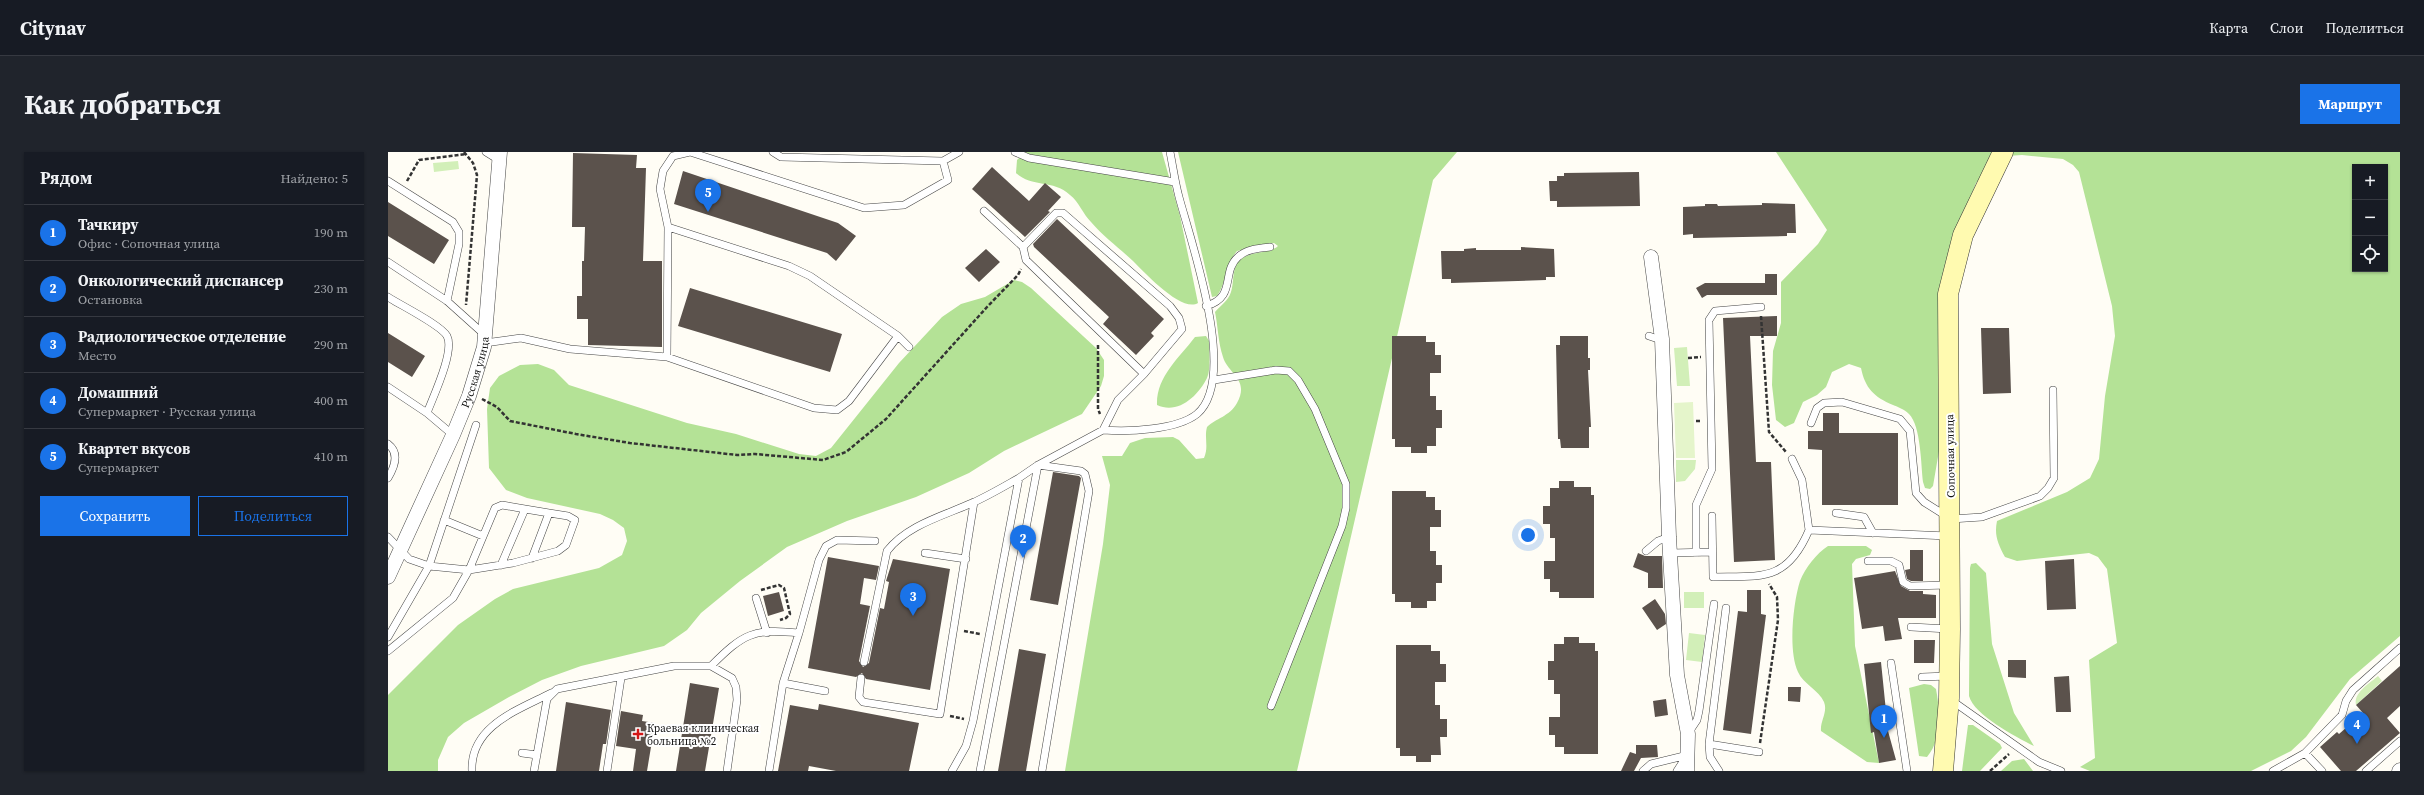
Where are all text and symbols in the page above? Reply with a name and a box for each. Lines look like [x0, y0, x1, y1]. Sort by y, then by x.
text: Citynav [20, 15, 86, 41]
text: Карта [2209, 18, 2248, 38]
text: Слои [2270, 18, 2304, 38]
text: Поделиться [2326, 18, 2404, 38]
button: Маршрут [2300, 84, 2400, 124]
text: Как добраться [24, 85, 221, 123]
map controls [2352, 164, 2388, 272]
button: + [2352, 164, 2388, 200]
text: Рядом [40, 166, 92, 190]
text: Найдено: 5 [281, 170, 348, 187]
pin: 5 [695, 179, 721, 212]
button: − [2352, 200, 2388, 236]
text: Тачкиру [78, 214, 138, 235]
text: 1 [49, 224, 57, 241]
text: 190 m [314, 224, 348, 241]
text: Офис · Сопочная улица [78, 235, 220, 252]
button: locate [2352, 236, 2388, 272]
text: Онкологический диспансер [78, 270, 283, 291]
text: 2 [49, 280, 57, 297]
text: 230 m [314, 280, 348, 297]
text: Остановка [78, 291, 143, 308]
text: Радиологическое отделение [78, 326, 286, 347]
text: 3 [49, 336, 57, 353]
text: 290 m [314, 336, 348, 353]
street label: Русская улица [458, 336, 493, 410]
text: Место [78, 347, 116, 364]
text: Домашний [78, 382, 158, 403]
text: 4 [49, 392, 57, 409]
text: 400 m [314, 392, 348, 409]
text: Супермаркет · Русская улица [78, 403, 256, 420]
street label: Сопочная улица [1942, 414, 1959, 498]
text: Квартет вкусов [78, 438, 190, 459]
text: 5 [49, 448, 57, 465]
text: 410 m [314, 448, 348, 465]
text: Супермаркет [78, 459, 159, 476]
button: Сохранить [40, 496, 190, 536]
button: Поделиться [198, 496, 348, 536]
pin: 2 [1010, 525, 1036, 558]
your location [1518, 525, 1538, 545]
pin: 3 [900, 583, 926, 616]
pin: 1 [1871, 705, 1897, 738]
pin: 4 [2344, 711, 2370, 744]
place label: Краевая клиническая больница №2 [647, 721, 759, 749]
marker: Краевая клиническая больница №2 [632, 728, 644, 740]

